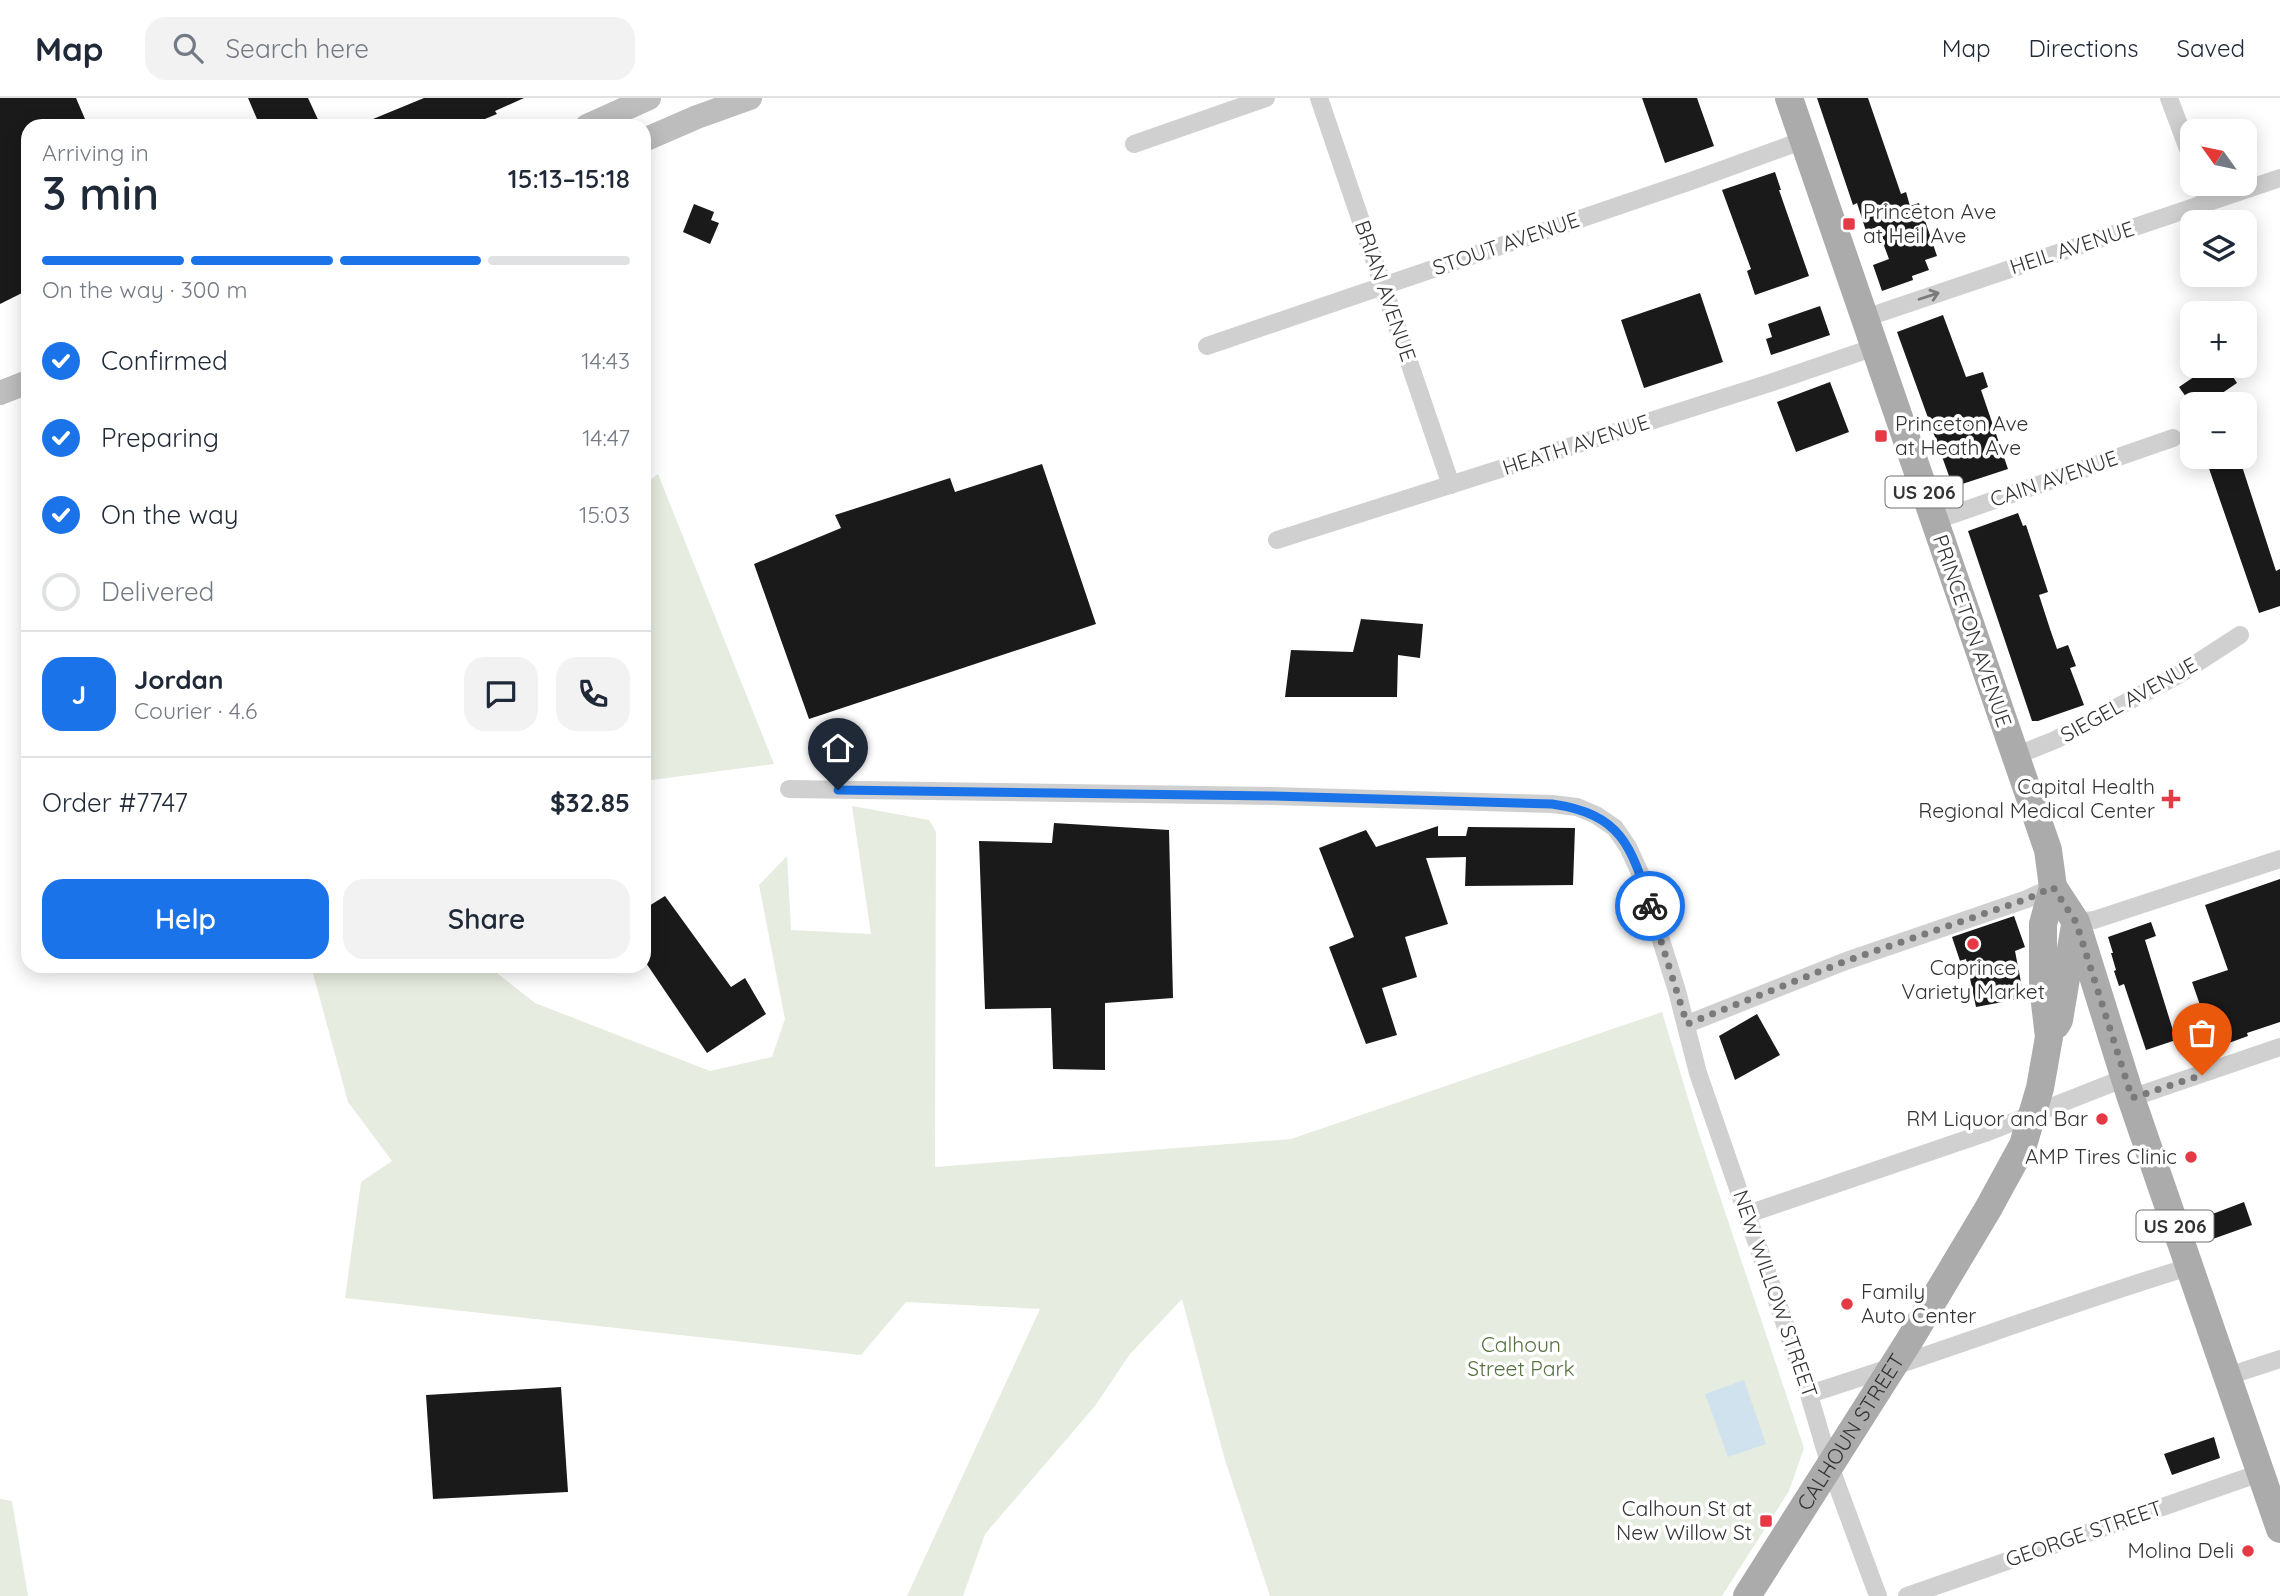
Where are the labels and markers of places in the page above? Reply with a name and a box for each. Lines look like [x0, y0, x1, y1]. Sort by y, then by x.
place label: Princeton Ave at Heil Ave [1863, 198, 1996, 248]
marker: Princeton Ave at Heil Ave [1841, 216, 1857, 232]
place label: Princeton Ave at Heath Ave [1895, 410, 2028, 460]
marker: Princeton Ave at Heath Ave [1873, 428, 1889, 444]
pin [808, 718, 868, 790]
place label: Capital Health Regional Medical Center [1918, 773, 2155, 823]
marker: Capital Health Regional Medical Center [2161, 789, 2181, 809]
marker: Caprince Variety Market [1965, 936, 1981, 952]
place label: Caprince Variety Market [1901, 954, 2045, 1004]
pin [2172, 1003, 2232, 1075]
place label: RM Liquor and Bar [1906, 1105, 2088, 1131]
marker: RM Liquor and Bar [2094, 1111, 2110, 1127]
place label: AMP Tires Clinic [2025, 1143, 2177, 1169]
marker: AMP Tires Clinic [2183, 1149, 2199, 1165]
place label: Family Auto Center [1861, 1278, 1976, 1328]
marker: Family Auto Center [1839, 1296, 1855, 1312]
place label: Calhoun St at New Willow St [1616, 1495, 1752, 1545]
marker: Calhoun St at New Willow St [1758, 1513, 1774, 1529]
place label: Molina Deli [2128, 1537, 2234, 1563]
marker: Molina Deli [2240, 1543, 2256, 1559]

